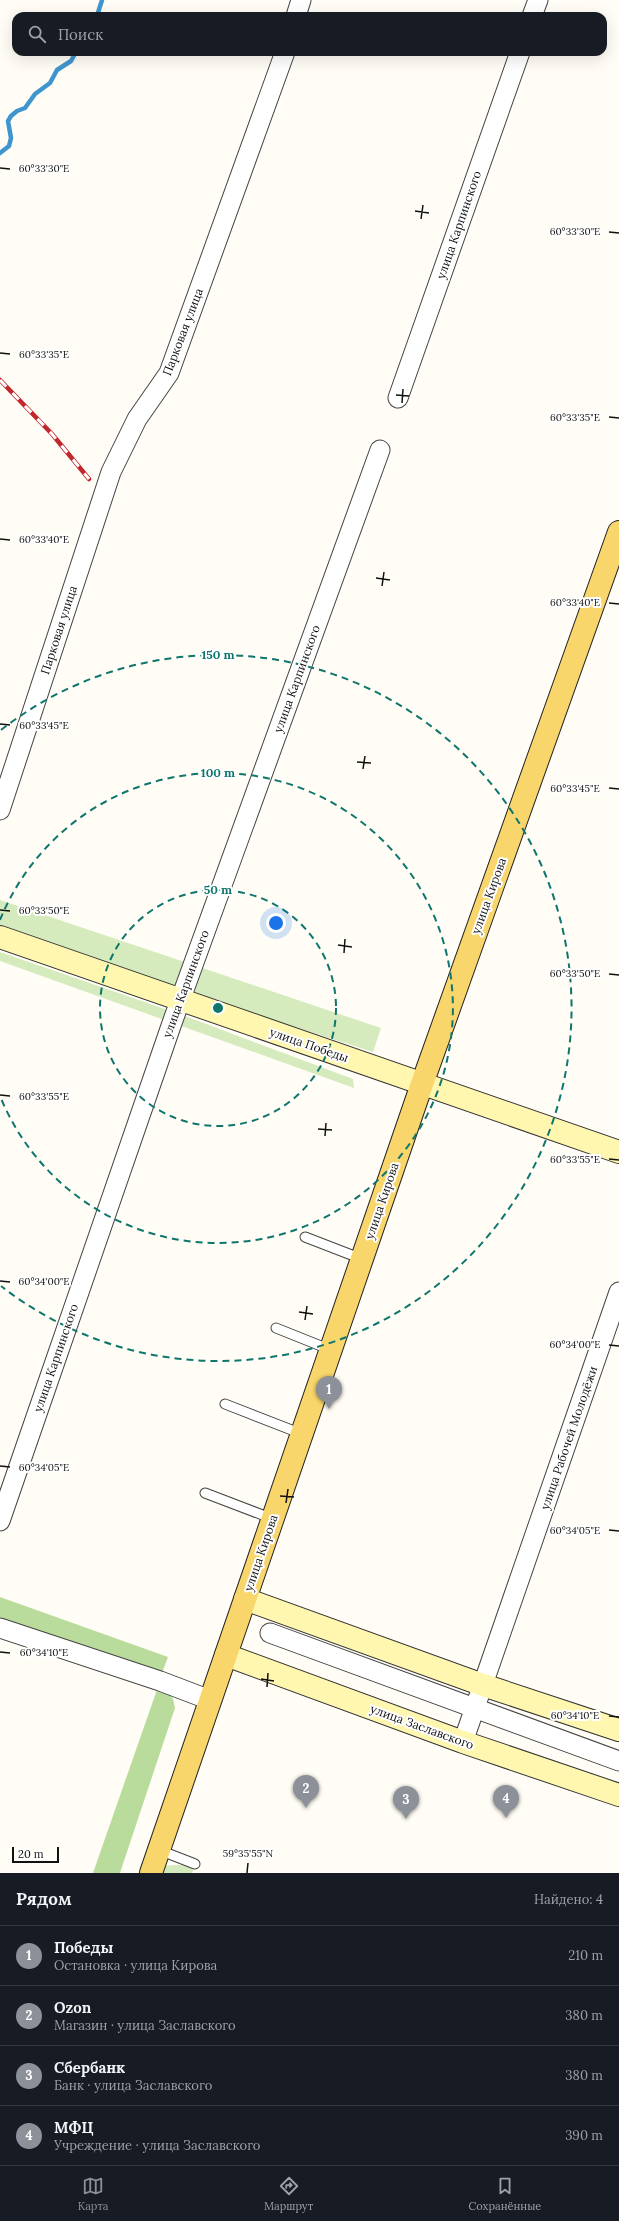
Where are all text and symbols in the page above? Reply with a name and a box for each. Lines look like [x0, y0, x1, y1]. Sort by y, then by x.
search box [12, 12, 607, 56]
icon: search [26, 23, 48, 45]
text: Поиск [58, 25, 103, 44]
text: 60°33'30"E [19, 162, 69, 175]
street label: улица Карпинского [433, 169, 484, 281]
text: 60°33'30"E [550, 225, 600, 238]
street label: Парковая улица [159, 286, 206, 378]
text: 60°33'35"E [19, 348, 69, 361]
text: 60°33'35"E [550, 411, 600, 424]
text: 60°33'40"E [19, 533, 69, 546]
street label: Парковая улица [37, 584, 80, 676]
text: 60°33'40"E [550, 596, 600, 609]
street label: улица Карпинского [270, 623, 323, 735]
text: 150 m [201, 647, 235, 662]
text: 60°33'45"E [19, 719, 69, 732]
text: 100 m [201, 765, 235, 780]
text: 60°33'45"E [550, 782, 600, 795]
street label: улица Кирова [468, 856, 509, 936]
text: 50 m [204, 882, 232, 897]
text: 60°33'50"E [19, 904, 69, 917]
your location [266, 913, 286, 933]
street label: улица Карпинского [159, 928, 212, 1040]
text: 60°33'50"E [550, 967, 600, 980]
centre of rings [211, 1001, 225, 1015]
street label: улица Победы [268, 1024, 351, 1065]
text: 60°33'55"E [19, 1090, 69, 1103]
text: 60°33'55"E [550, 1153, 600, 1166]
street label: улица Кирова [361, 1161, 402, 1241]
text: 60°34'00"E [18, 1275, 70, 1288]
street label: улица Карпинского [30, 1302, 81, 1414]
text: 60°34'00"E [549, 1338, 601, 1351]
street label: улица Рабочей Молодёжи [537, 1364, 600, 1512]
pin: 1 [316, 1376, 342, 1409]
text: 60°34'05"E [19, 1461, 69, 1474]
street label: улица Кирова [240, 1513, 281, 1593]
text: 60°34'05"E [550, 1524, 600, 1537]
text: 60°34'10"E [20, 1646, 68, 1659]
street label: улица Заславского [368, 1701, 476, 1752]
text: 60°34'10"E [551, 1709, 599, 1722]
pin: 2 [293, 1775, 319, 1808]
pin: 4 [493, 1785, 519, 1818]
pin: 3 [393, 1786, 419, 1819]
scale bar [12, 1845, 59, 1864]
text: 20 m [18, 1847, 43, 1861]
text: 59°35'55"N [223, 1847, 274, 1860]
text: Рядом [16, 1888, 72, 1910]
text: Найдено: 4 [534, 1891, 603, 1908]
text: Победы [54, 1938, 113, 1957]
text: 1 [26, 1947, 32, 1964]
text: 210 m [568, 1947, 603, 1964]
text: Остановка · улица Кирова [54, 1957, 217, 1974]
text: Ozon [54, 1998, 91, 2017]
text: 2 [26, 2007, 32, 2024]
text: 380 m [565, 2007, 603, 2024]
text: Магазин · улица Заславского [54, 2017, 236, 2034]
text: Сбербанк [54, 2058, 125, 2077]
text: 3 [25, 2067, 33, 2084]
text: 380 m [565, 2067, 603, 2084]
text: Банк · улица Заславского [54, 2077, 212, 2094]
text: МФЦ [54, 2118, 93, 2137]
text: 4 [25, 2127, 33, 2144]
text: 390 m [565, 2127, 603, 2144]
text: Учреждение · улица Заславского [54, 2137, 260, 2154]
tab: Карта [78, 2175, 109, 2213]
tab: Маршрут [264, 2175, 313, 2213]
tab: Сохранённые [468, 2175, 541, 2213]

